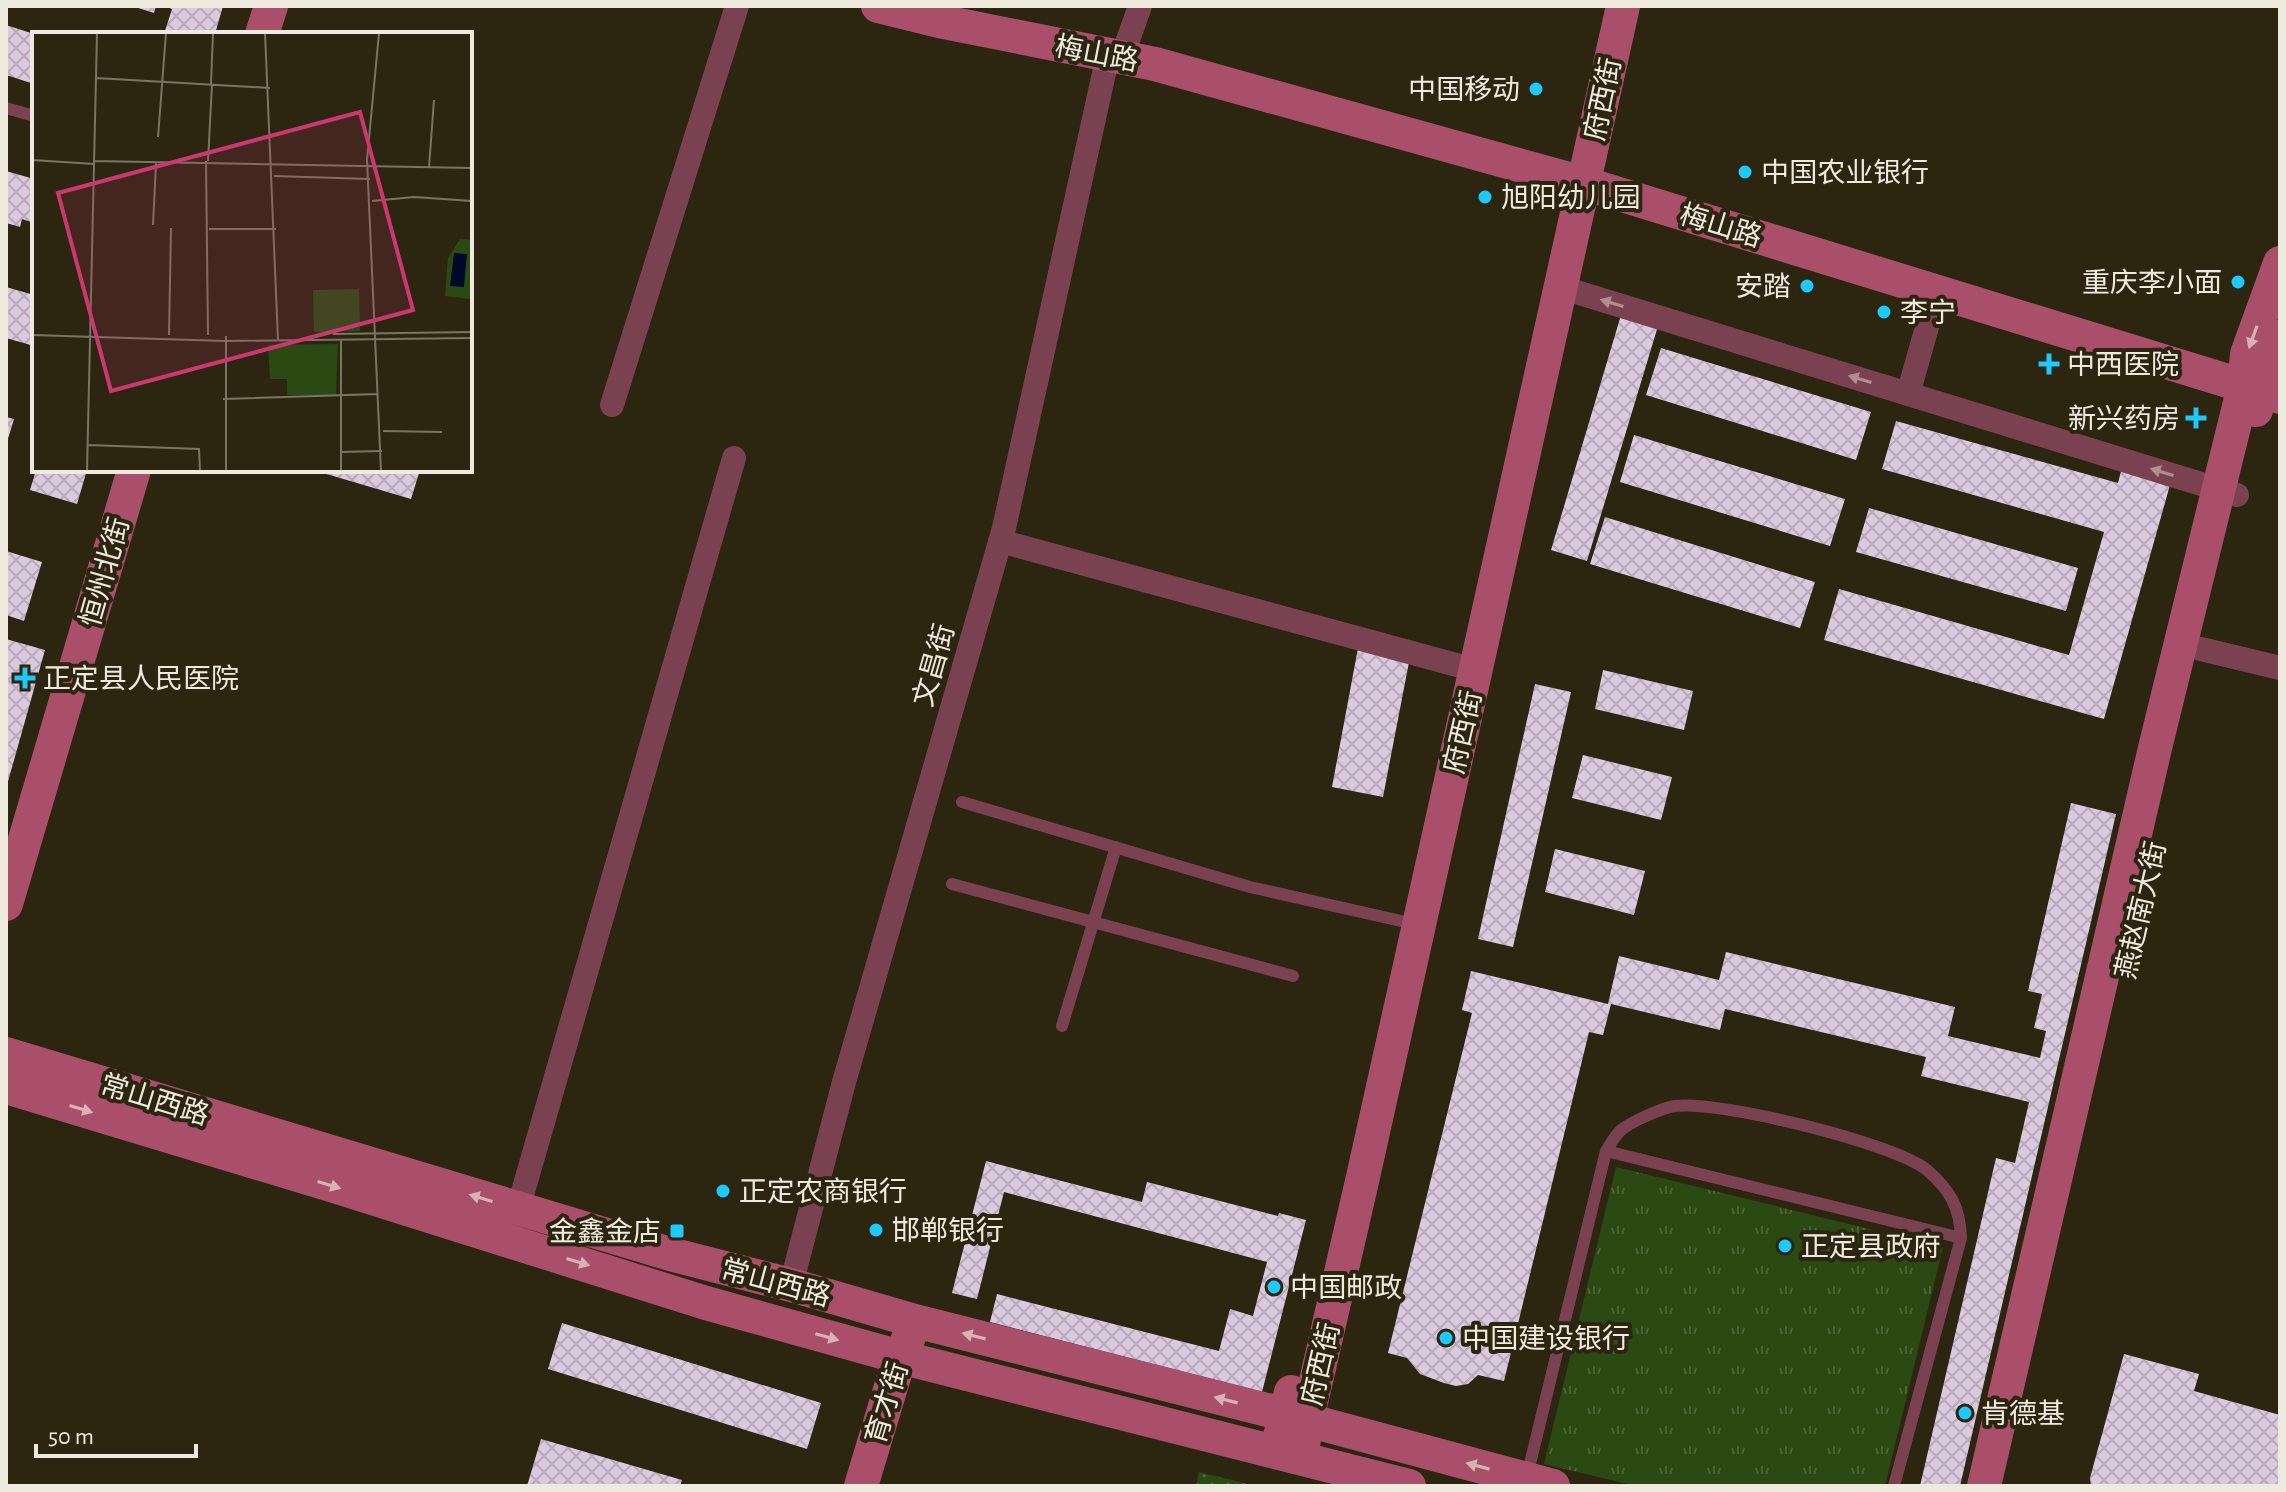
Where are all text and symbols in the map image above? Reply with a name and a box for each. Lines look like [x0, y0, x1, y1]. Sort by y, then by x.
street label: 梅山路 [1053, 31, 1141, 77]
inset map [32, 32, 472, 472]
street label: 府西街 [1580, 55, 1626, 143]
place label: 中国移动 [1408, 75, 1520, 105]
marker: 中国移动 [1527, 80, 1545, 98]
place label: 中国农业银行 [1761, 158, 1929, 188]
marker: 中国农业银行 [1736, 163, 1754, 181]
place label: 旭阳幼儿园 [1501, 183, 1641, 213]
marker: 旭阳幼儿园 [1476, 188, 1494, 206]
street label: 梅山路 [1676, 199, 1765, 253]
place label: 重庆李小面 [2082, 268, 2222, 298]
place label: 安踏 [1735, 272, 1791, 302]
marker: 重庆李小面 [2229, 273, 2247, 291]
marker: 安踏 [1798, 277, 1816, 295]
one-way arrow [1599, 296, 1623, 308]
place label: 李宁 [1900, 298, 1956, 328]
marker: 李宁 [1875, 303, 1893, 321]
one-way arrow [2246, 325, 2259, 349]
place label: 中西医院 [2067, 350, 2179, 380]
marker: 中西医院 [2038, 353, 2060, 375]
one-way arrow [1848, 372, 1872, 385]
place label: 新兴药房 [2068, 404, 2180, 434]
marker: 新兴药房 [2187, 409, 2205, 427]
one-way arrow [2150, 465, 2174, 478]
street label: 恒州北街 [75, 514, 135, 630]
street label: 文昌街 [908, 621, 960, 710]
place label: 正定县人民医院 [43, 664, 239, 694]
marker: 正定县人民医院 [14, 667, 36, 689]
street label: 府西街 [1439, 688, 1487, 777]
street label: 燕赵南大街 [2111, 839, 2171, 982]
street label: 常山西路 [97, 1069, 213, 1131]
one-way arrow [69, 1103, 93, 1116]
place label: 正定农商银行 [739, 1177, 907, 1207]
one-way arrow [318, 1179, 342, 1192]
marker: 正定农商银行 [714, 1182, 732, 1200]
one-way arrow [469, 1191, 493, 1204]
place label: 邯郸银行 [892, 1216, 1004, 1246]
place label: 金鑫金店 [549, 1217, 661, 1247]
marker: 邯郸银行 [867, 1221, 885, 1239]
marker: 金鑫金店 [668, 1222, 686, 1240]
place label: 正定县政府 [1801, 1232, 1941, 1262]
marker: 正定县政府 [1776, 1237, 1794, 1255]
street label: 常山西路 [718, 1254, 834, 1312]
one-way arrow [566, 1257, 590, 1269]
place label: 中国邮政 [1290, 1273, 1402, 1303]
marker: 中国邮政 [1265, 1278, 1283, 1296]
street label: 府西街 [1297, 1320, 1345, 1409]
place label: 中国建设银行 [1462, 1324, 1630, 1354]
marker: 中国建设银行 [1437, 1329, 1455, 1347]
one-way arrow [962, 1330, 987, 1342]
one-way arrow [814, 1331, 839, 1343]
street label: 育才街 [860, 1359, 914, 1448]
one-way arrow [1214, 1393, 1239, 1405]
place label: 肯德基 [1981, 1399, 2065, 1429]
marker: 肯德基 [1956, 1404, 1974, 1422]
scale bar [36, 1408, 196, 1458]
text: 50 m [48, 1425, 94, 1449]
one-way arrow [1465, 1460, 1490, 1472]

